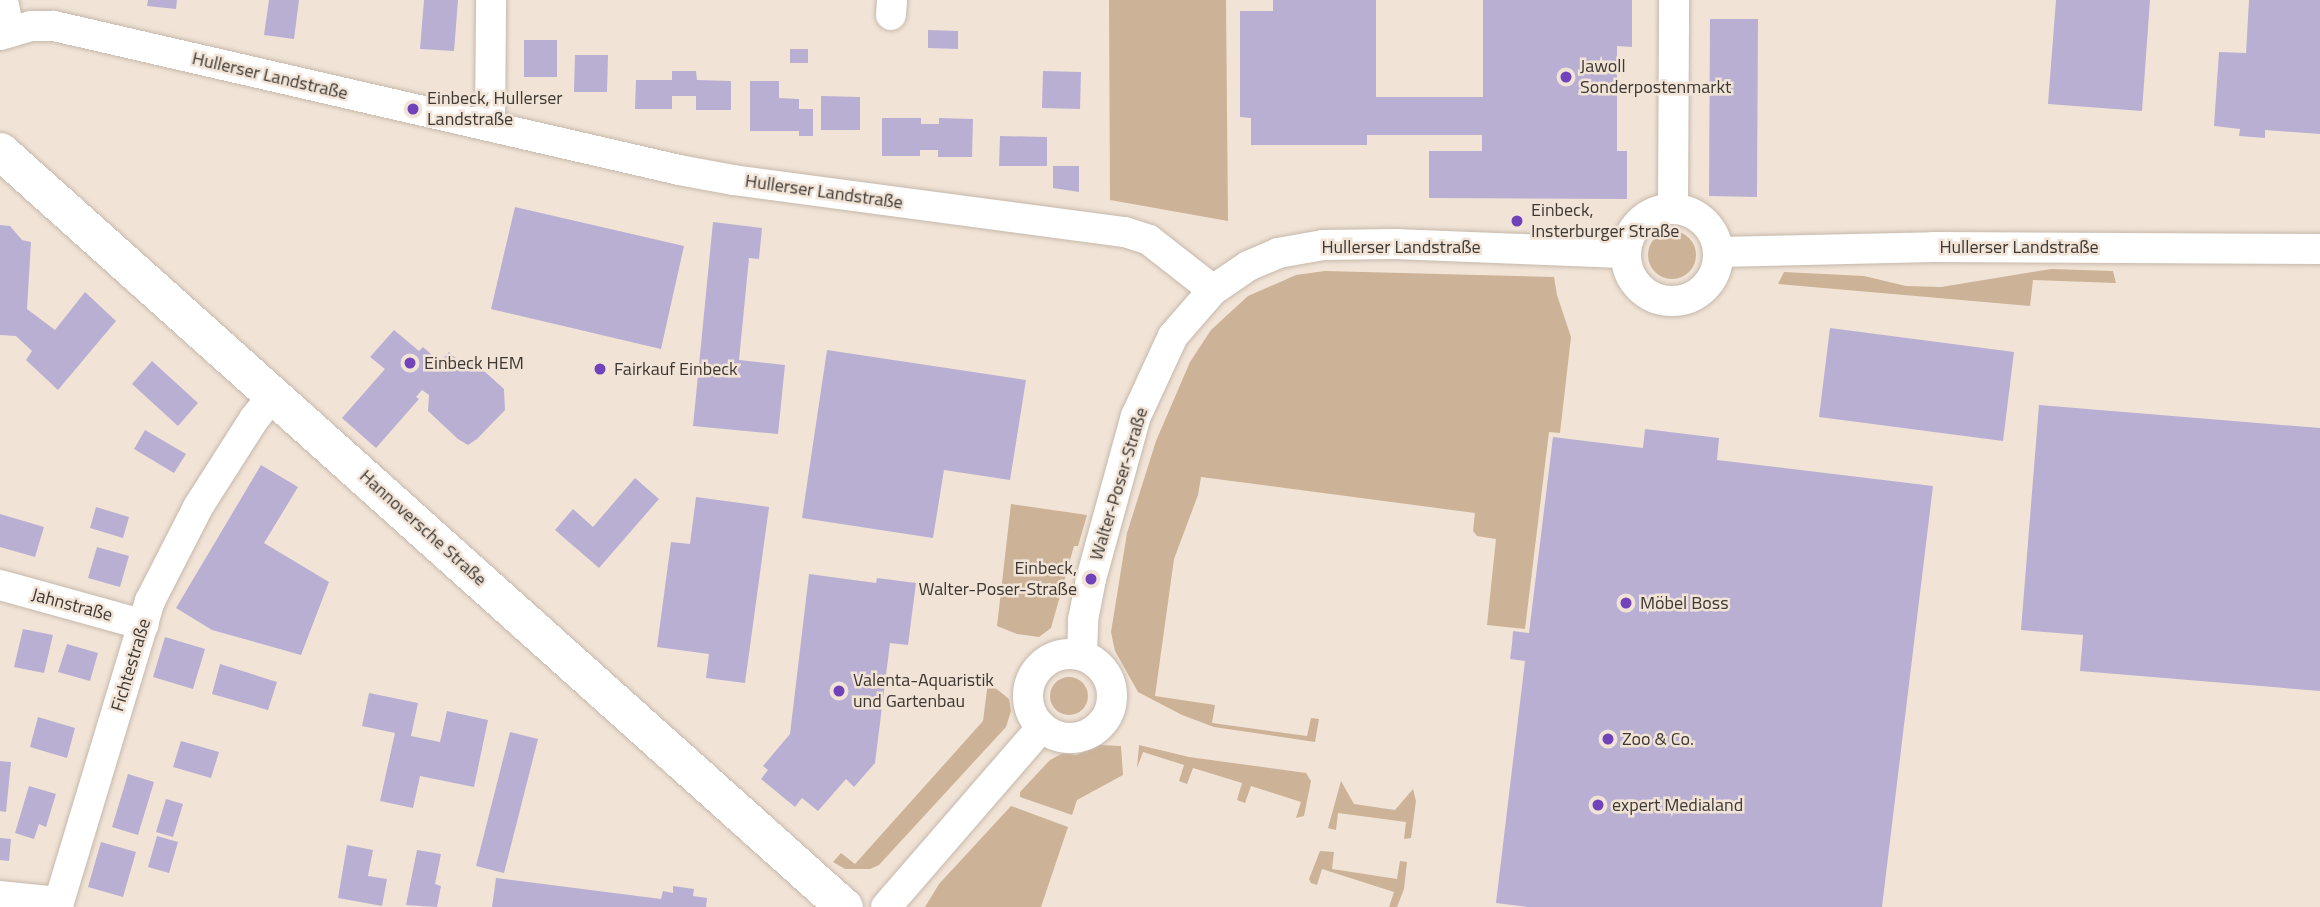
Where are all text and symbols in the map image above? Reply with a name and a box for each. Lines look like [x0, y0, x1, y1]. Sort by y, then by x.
street label: Hullerser Landstraße [190, 48, 350, 104]
place label: Jawoll Sonderpostenmarkt [1580, 56, 1731, 98]
marker: Jawoll Sonderpostenmarkt [1558, 69, 1574, 85]
place label: Einbeck, Hullerser Landstraße [427, 88, 563, 130]
marker: Einbeck, Hullerser Landstraße [405, 101, 421, 117]
street label: Hullerser Landstraße [744, 170, 904, 214]
place label: Einbeck, Insterburger Straße [1531, 200, 1679, 242]
marker: Einbeck, Insterburger Straße [1509, 213, 1525, 229]
street label: Hullerser Landstraße [1321, 236, 1481, 258]
street label: Hullerser Landstraße [1939, 236, 2099, 258]
place label: Einbeck HEM [424, 352, 524, 374]
marker: Einbeck HEM [402, 355, 418, 371]
place label: Fairkauf Einbeck [614, 358, 738, 380]
marker: Fairkauf Einbeck [592, 361, 608, 377]
street label: Walter-Poser-Straße [1086, 405, 1152, 563]
street label: Hannoversche Straße [355, 465, 491, 591]
place label: Einbeck, Walter-Poser-Straße [919, 558, 1077, 600]
marker: Einbeck, Walter-Poser-Straße [1083, 571, 1099, 587]
street label: Jahnstraße [29, 584, 115, 626]
place label: Möbel Boss [1640, 592, 1729, 614]
marker: Möbel Boss [1618, 595, 1634, 611]
street label: Fichtestraße [107, 616, 155, 714]
place label: Valenta-Aquaristik und Gartenbau [853, 670, 994, 712]
marker: Valenta-Aquaristik und Gartenbau [831, 683, 847, 699]
place label: Zoo & Co. [1622, 728, 1694, 750]
marker: Zoo & Co. [1600, 731, 1616, 747]
place label: expert Medialand [1612, 794, 1743, 816]
marker: expert Medialand [1590, 797, 1606, 813]

